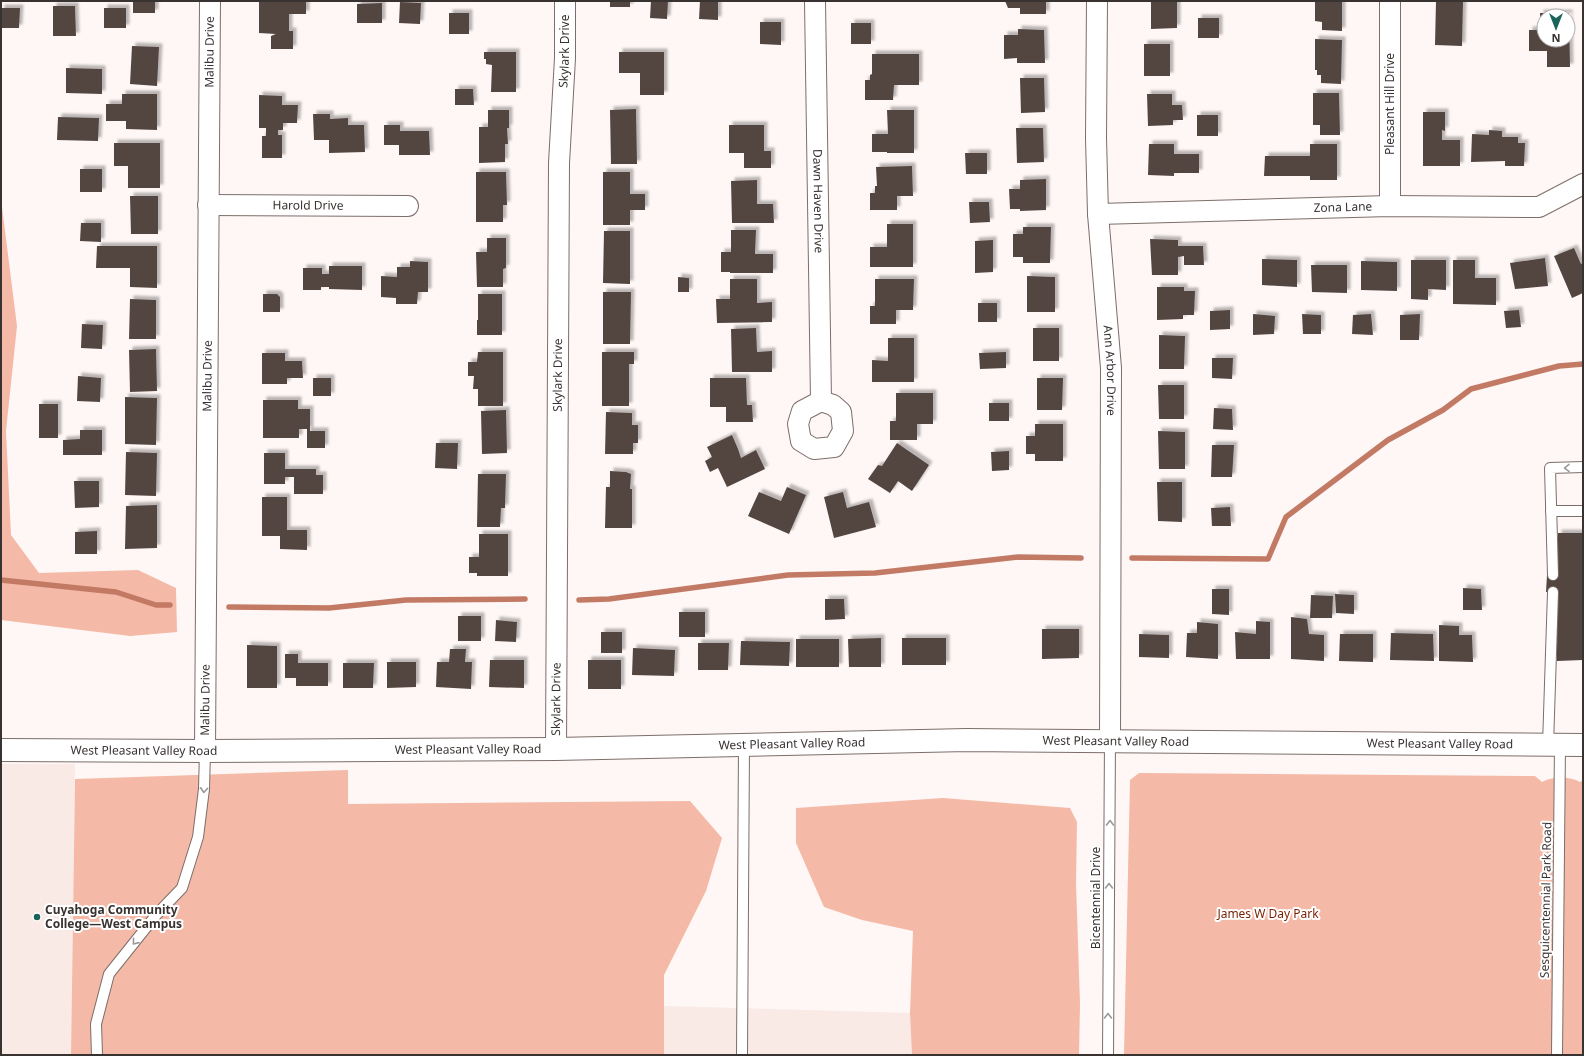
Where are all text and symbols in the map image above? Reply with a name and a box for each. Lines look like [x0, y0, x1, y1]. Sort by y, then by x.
north arrow [1536, 8, 1576, 48]
street label: Skylark Drive [554, 14, 573, 88]
street label: Malibu Drive [200, 16, 218, 88]
text: N [1552, 31, 1560, 46]
street label: Pleasant Hill Drive [1381, 53, 1398, 155]
street label: Dawn Haven Drive [809, 149, 828, 253]
street label: Harold Drive [272, 196, 344, 214]
street label: Zona Lane [1313, 197, 1373, 216]
street label: Ann Arbor Drive [1099, 324, 1120, 416]
street label: Skylark Drive [549, 338, 566, 412]
street label: Malibu Drive [198, 340, 216, 412]
one-way arrow [1564, 464, 1570, 472]
street label: Skylark Drive [547, 662, 564, 736]
street label: Malibu Drive [196, 664, 214, 736]
street label: West Pleasant Valley Road [1042, 732, 1189, 750]
street label: West Pleasant Valley Road [718, 733, 865, 753]
street label: West Pleasant Valley Road [1366, 734, 1513, 752]
street label: West Pleasant Valley Road [395, 740, 541, 758]
street label: West Pleasant Valley Road [71, 741, 217, 759]
one-way arrow [199, 787, 208, 793]
one-way arrow [1106, 820, 1114, 826]
street label: Sesquicentennial Park Road [1536, 822, 1555, 978]
street label: Bicentennial Drive [1087, 847, 1104, 949]
one-way arrow [1105, 883, 1114, 889]
place label: Cuyahoga Community College—West Campus [45, 901, 182, 932]
park label: James W Day Park [1216, 905, 1319, 922]
marker: Cuyahoga Community College—West Campus [32, 912, 42, 922]
one-way arrow [132, 937, 139, 944]
one-way arrow [1104, 1013, 1112, 1019]

